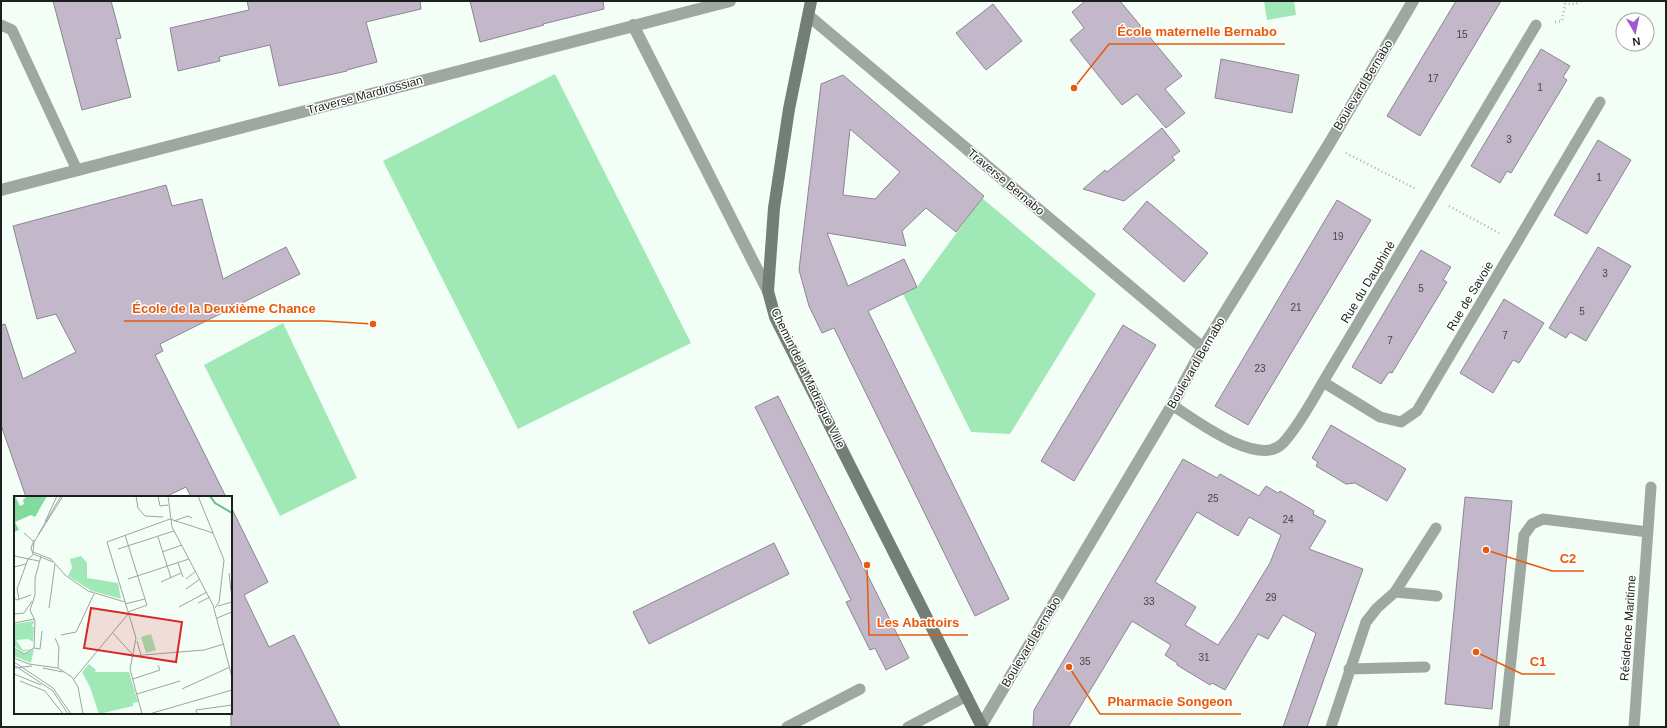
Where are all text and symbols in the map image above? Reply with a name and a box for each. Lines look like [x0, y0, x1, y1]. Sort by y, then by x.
north arrow [1615, 12, 1655, 52]
callout: École maternelle Bernabo [1109, 19, 1285, 44]
text: École maternelle Bernabo [1117, 24, 1277, 39]
house number: 15 [1456, 29, 1468, 40]
text: N [1632, 35, 1641, 48]
street label: Boulevard Bernabo [1331, 37, 1396, 133]
street label: Traverse Mardirossian [306, 73, 424, 117]
house number: 17 [1427, 73, 1439, 84]
house number: 1 [1537, 82, 1543, 93]
house number: 3 [1506, 134, 1512, 145]
street label: Traverse Bernabo [965, 146, 1047, 218]
house number: 1 [1596, 172, 1602, 183]
house number: 19 [1332, 231, 1344, 242]
street label: Rue du Dauphiné [1338, 238, 1398, 326]
street label: Rue de Savoie [1444, 258, 1496, 333]
house number: 3 [1602, 268, 1608, 279]
house number: 5 [1418, 283, 1424, 294]
callout: École de la Deuxième Chance [124, 296, 324, 321]
text: École de la Deuxième Chance [132, 301, 316, 316]
house number: 21 [1290, 302, 1302, 313]
street label: Chemin de la Madrague Ville [768, 306, 848, 451]
house number: 5 [1579, 306, 1585, 317]
street label: Boulevard Bernabo [1164, 315, 1228, 411]
house number: 7 [1502, 330, 1508, 341]
house number: 7 [1387, 335, 1393, 346]
house number: 23 [1254, 363, 1266, 374]
house number: 25 [1207, 493, 1219, 504]
inset map [14, 496, 232, 714]
house number: 24 [1282, 514, 1294, 525]
callout: C2 [1552, 546, 1584, 571]
text: C2 [1560, 551, 1576, 566]
street label: Résidence Maritime [1617, 574, 1639, 681]
house number: 29 [1265, 592, 1277, 603]
street label: Boulevard Bernabo [999, 594, 1064, 690]
house number: 33 [1143, 596, 1155, 607]
callout: Les Abattoirs [869, 610, 968, 635]
text: Les Abattoirs [877, 615, 959, 630]
callout: C1 [1522, 649, 1555, 674]
house number: 31 [1198, 652, 1210, 663]
text: C1 [1530, 654, 1546, 669]
house number: 35 [1079, 656, 1091, 667]
callout: Pharmacie Songeon [1100, 689, 1241, 714]
text: Pharmacie Songeon [1108, 694, 1233, 709]

